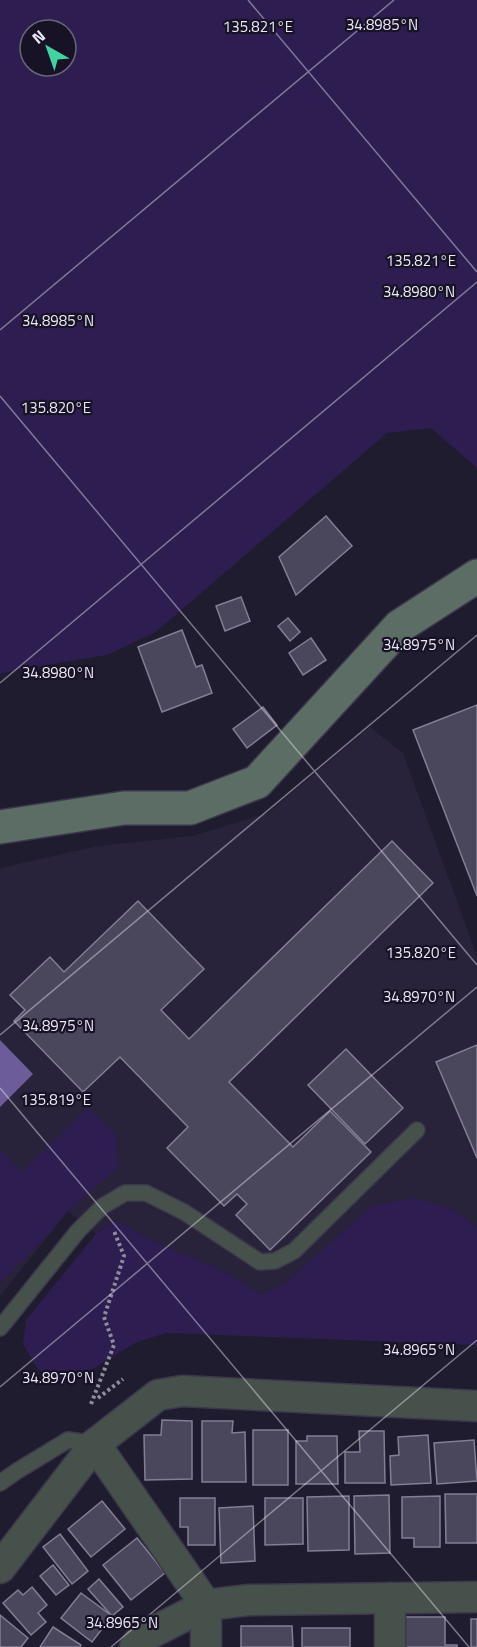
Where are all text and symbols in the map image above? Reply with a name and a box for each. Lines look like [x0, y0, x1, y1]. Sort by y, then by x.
text: 34.8985°N [346, 13, 418, 36]
text: 135.821°E [223, 15, 293, 38]
north arrow [18, 18, 78, 78]
text: N [26, 24, 50, 49]
text: 135.821°E [386, 249, 456, 272]
text: 34.8980°N [383, 280, 455, 303]
text: 34.8985°N [22, 309, 94, 332]
text: 135.820°E [21, 396, 91, 419]
text: 34.8975°N [383, 633, 455, 656]
text: 34.8980°N [22, 661, 94, 684]
text: 135.820°E [386, 941, 456, 964]
text: 34.8970°N [383, 985, 455, 1008]
text: 34.8975°N [22, 1014, 94, 1037]
text: 135.819°E [21, 1088, 91, 1111]
text: 34.8965°N [383, 1338, 455, 1361]
text: 34.8970°N [22, 1366, 94, 1389]
text: 34.8965°N [86, 1611, 158, 1634]

